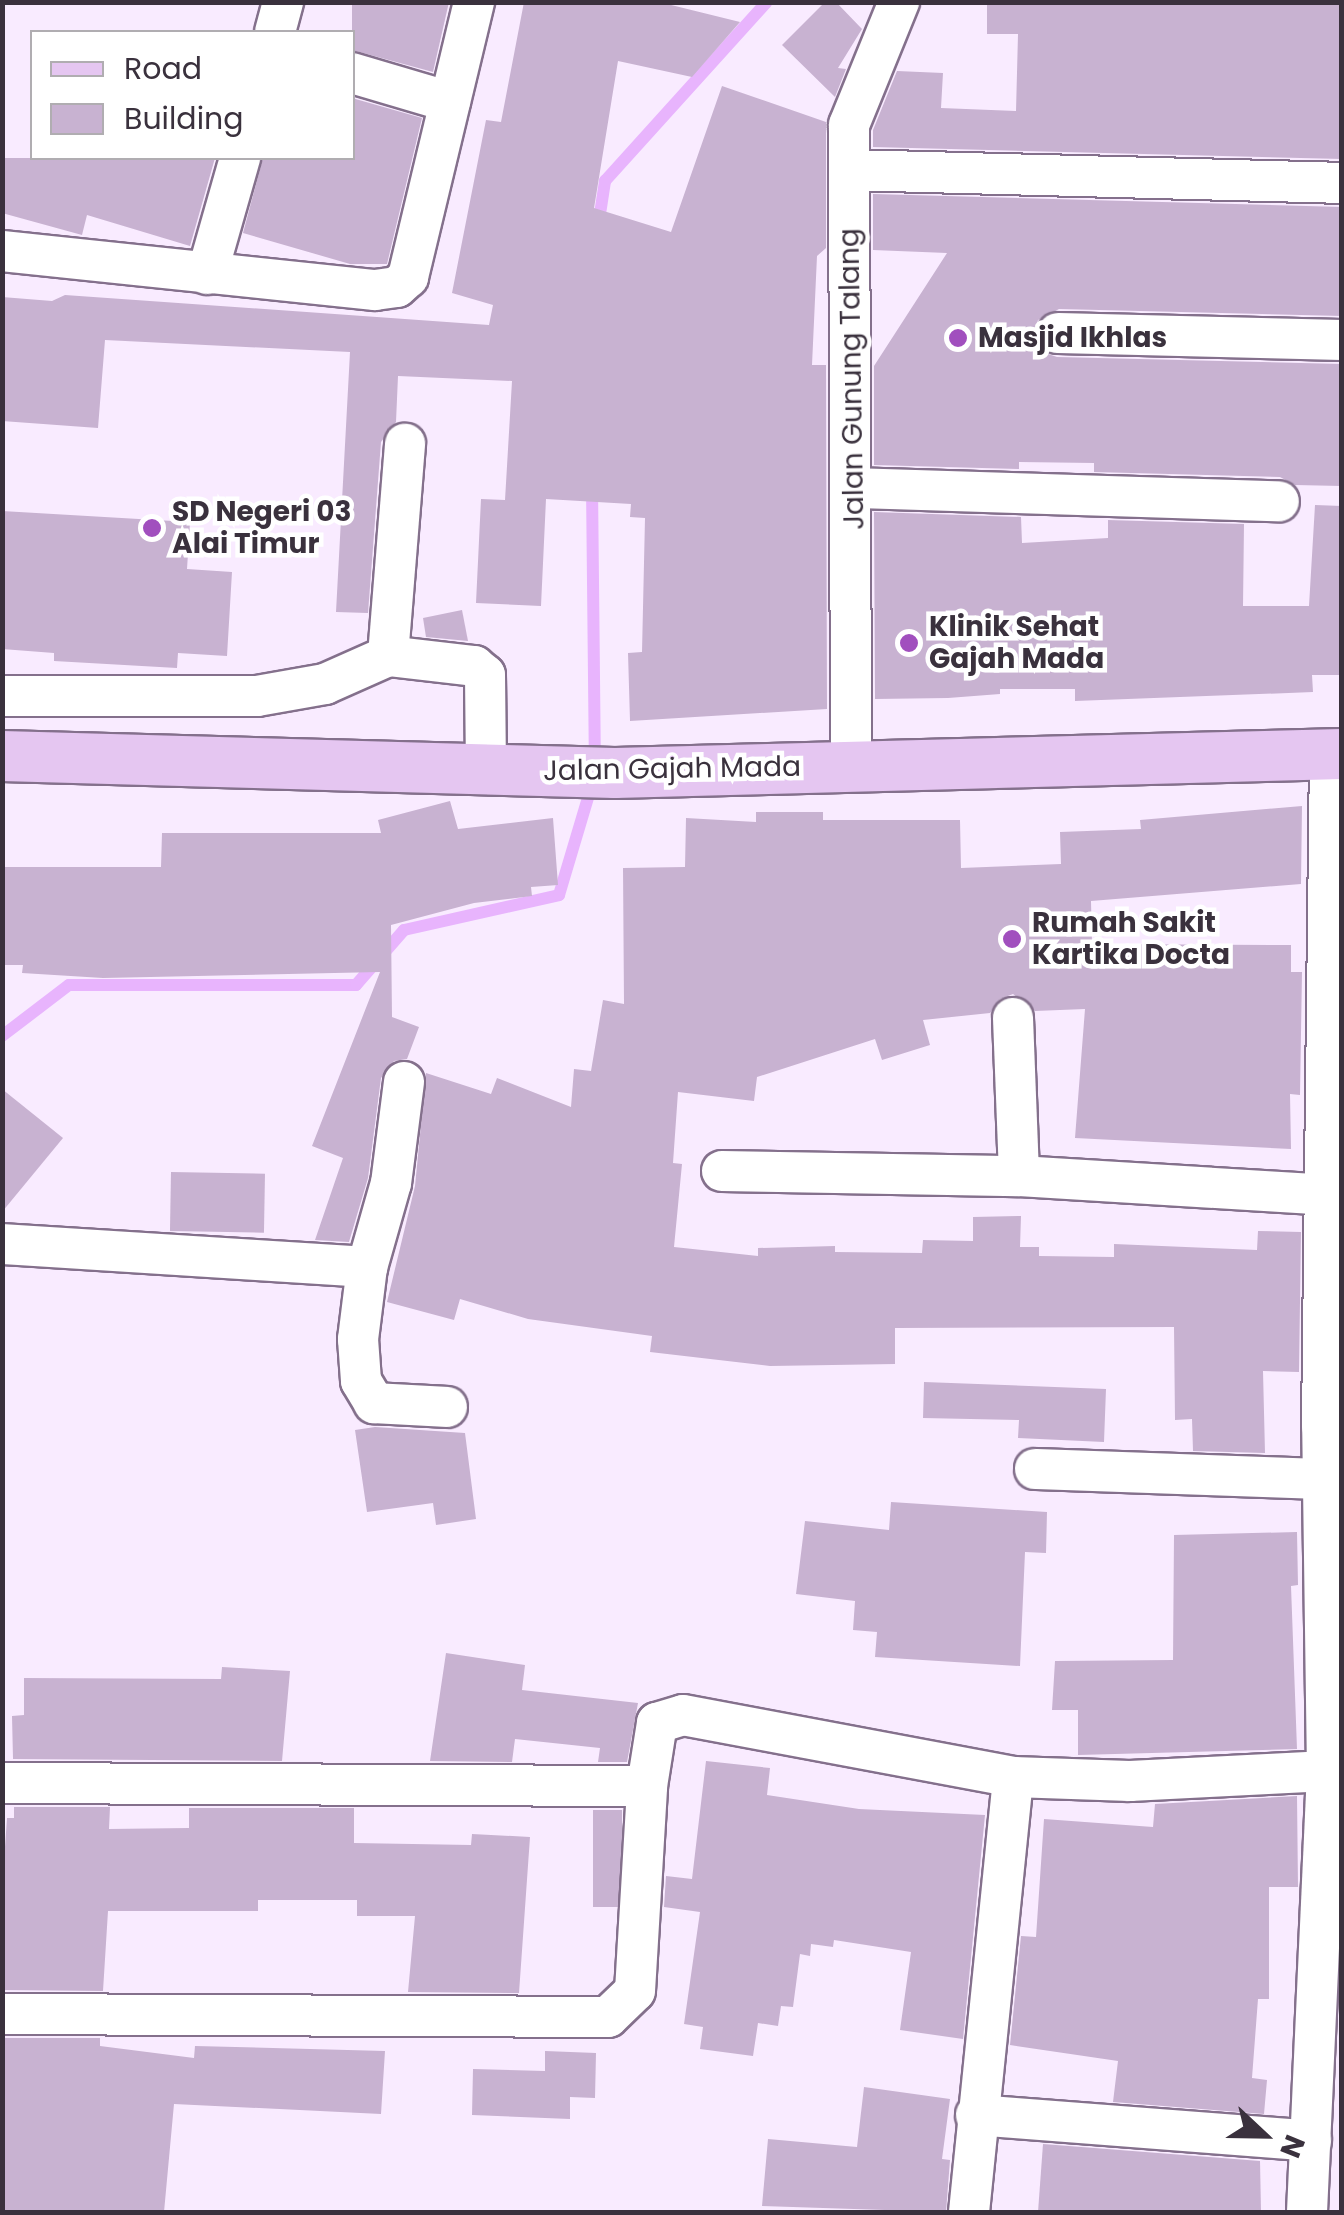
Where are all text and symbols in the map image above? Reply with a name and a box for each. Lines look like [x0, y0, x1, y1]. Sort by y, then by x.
legend [30, 30, 355, 160]
text: Road [124, 47, 202, 90]
text: Building [124, 97, 244, 140]
street label: Jalan Gunung Talang [833, 228, 871, 530]
place label: Masjid Ikhlas [978, 321, 1167, 355]
marker: Masjid Ikhlas [947, 327, 969, 349]
place label: SD Negeri 03 Alai Timur [172, 495, 351, 561]
marker: SD Negeri 03 Alai Timur [141, 517, 163, 539]
place label: Klinik Sehat Gajah Mada [929, 610, 1104, 676]
marker: Klinik Sehat Gajah Mada [898, 632, 920, 654]
street label: Jalan Gajah Mada [543, 750, 801, 788]
place label: Rumah Sakit Kartika Docta [1032, 906, 1230, 972]
marker: Rumah Sakit Kartika Docta [1001, 928, 1023, 950]
north arrow [1214, 2085, 1314, 2185]
text: N [1270, 2129, 1314, 2163]

